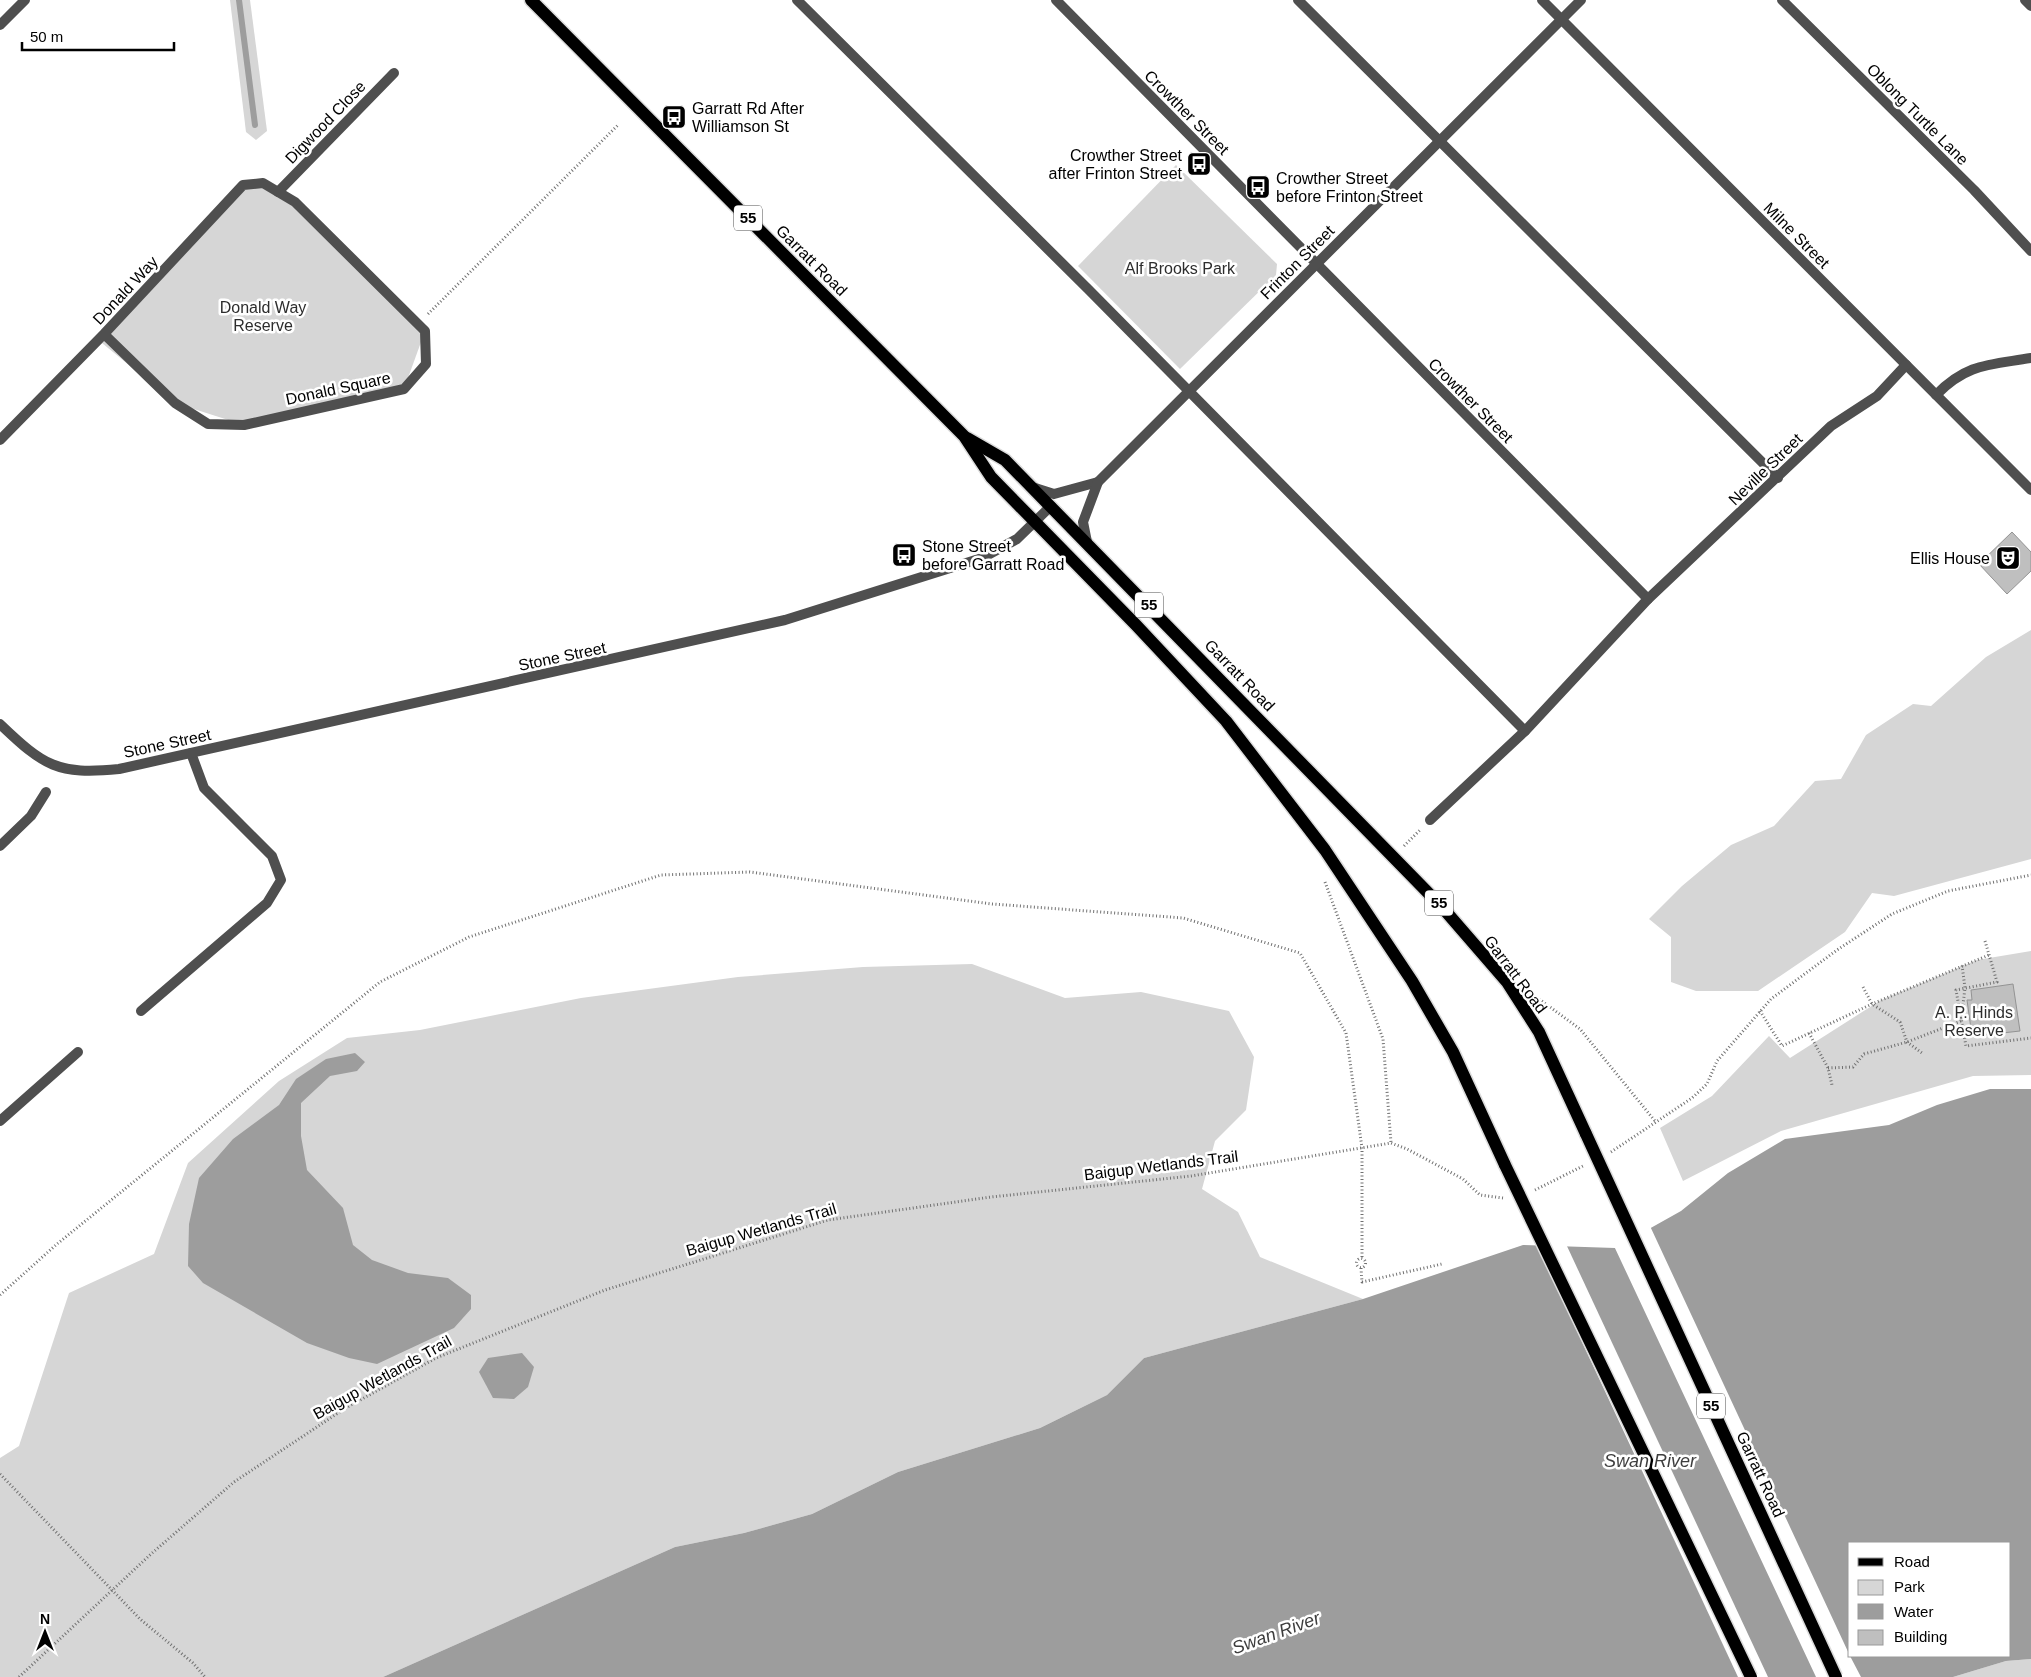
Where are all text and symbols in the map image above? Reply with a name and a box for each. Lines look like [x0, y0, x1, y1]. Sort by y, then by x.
scale bar [22, 20, 175, 52]
text: 50 m [30, 28, 63, 45]
street label: Oblong Turtle Lane [1864, 60, 1972, 169]
street label: Crowther Street [1141, 67, 1233, 158]
street label: Digwood Close [282, 78, 369, 167]
place label: Garratt Rd After Williamson St [692, 100, 805, 135]
bus stop icon: Garratt Rd After Williamson St [661, 104, 687, 130]
place label: Crowther Street after Frinton Street [1049, 147, 1183, 182]
bus stop icon: Crowther Street after Frinton Street [1186, 151, 1212, 177]
place label: Crowther Street before Frinton Street [1276, 170, 1423, 205]
bus stop icon: Crowther Street before Frinton Street [1245, 174, 1271, 200]
street label: Milne Street [1760, 199, 1833, 272]
road number: 55 [734, 206, 762, 230]
street label: Garratt Road [773, 222, 850, 299]
street label: Frinton Street [1257, 222, 1338, 303]
street label: Donald Way [90, 253, 161, 328]
park label: Alf Brooks Park [1125, 260, 1236, 277]
park label: Donald Way Reserve [220, 299, 306, 334]
street label: Crowther Street [1425, 355, 1517, 446]
street label: Donald Square [284, 369, 392, 408]
street label: Neville Street [1725, 430, 1806, 509]
place label: Stone Street before Garratt Road [922, 538, 1064, 573]
bus stop icon: Stone Street before Garratt Road [891, 542, 917, 568]
theatre icon: Ellis House [1995, 545, 2021, 571]
place label: Ellis House [1910, 550, 1990, 567]
road number: 55 [1135, 592, 1163, 618]
street label: Garratt Road [1201, 636, 1278, 715]
street label: Stone Street [517, 639, 608, 674]
street label: Stone Street [122, 726, 213, 761]
road number: 55 [1425, 890, 1453, 916]
street label: Garratt Road [1481, 932, 1550, 1016]
park label: A. P. Hinds Reserve [1935, 1004, 2013, 1039]
street label: Baigup Wetlands Trail [1083, 1148, 1239, 1183]
street label: Baigup Wetlands Trail [684, 1200, 838, 1259]
street label: Baigup Wetlands Trail [310, 1332, 454, 1423]
road number: 55 [1697, 1394, 1725, 1418]
street label: Garratt Road [1733, 1429, 1788, 1520]
water label: Swan River [1604, 1451, 1697, 1471]
legend [1848, 1542, 2011, 1657]
text: Road [1894, 1553, 1930, 1570]
text: Park [1894, 1578, 1925, 1595]
text: Water [1894, 1603, 1933, 1620]
north arrow [20, 1607, 70, 1657]
water label: Swan River [1229, 1608, 1324, 1658]
text: N [40, 1611, 50, 1627]
text: Building [1894, 1628, 1947, 1645]

